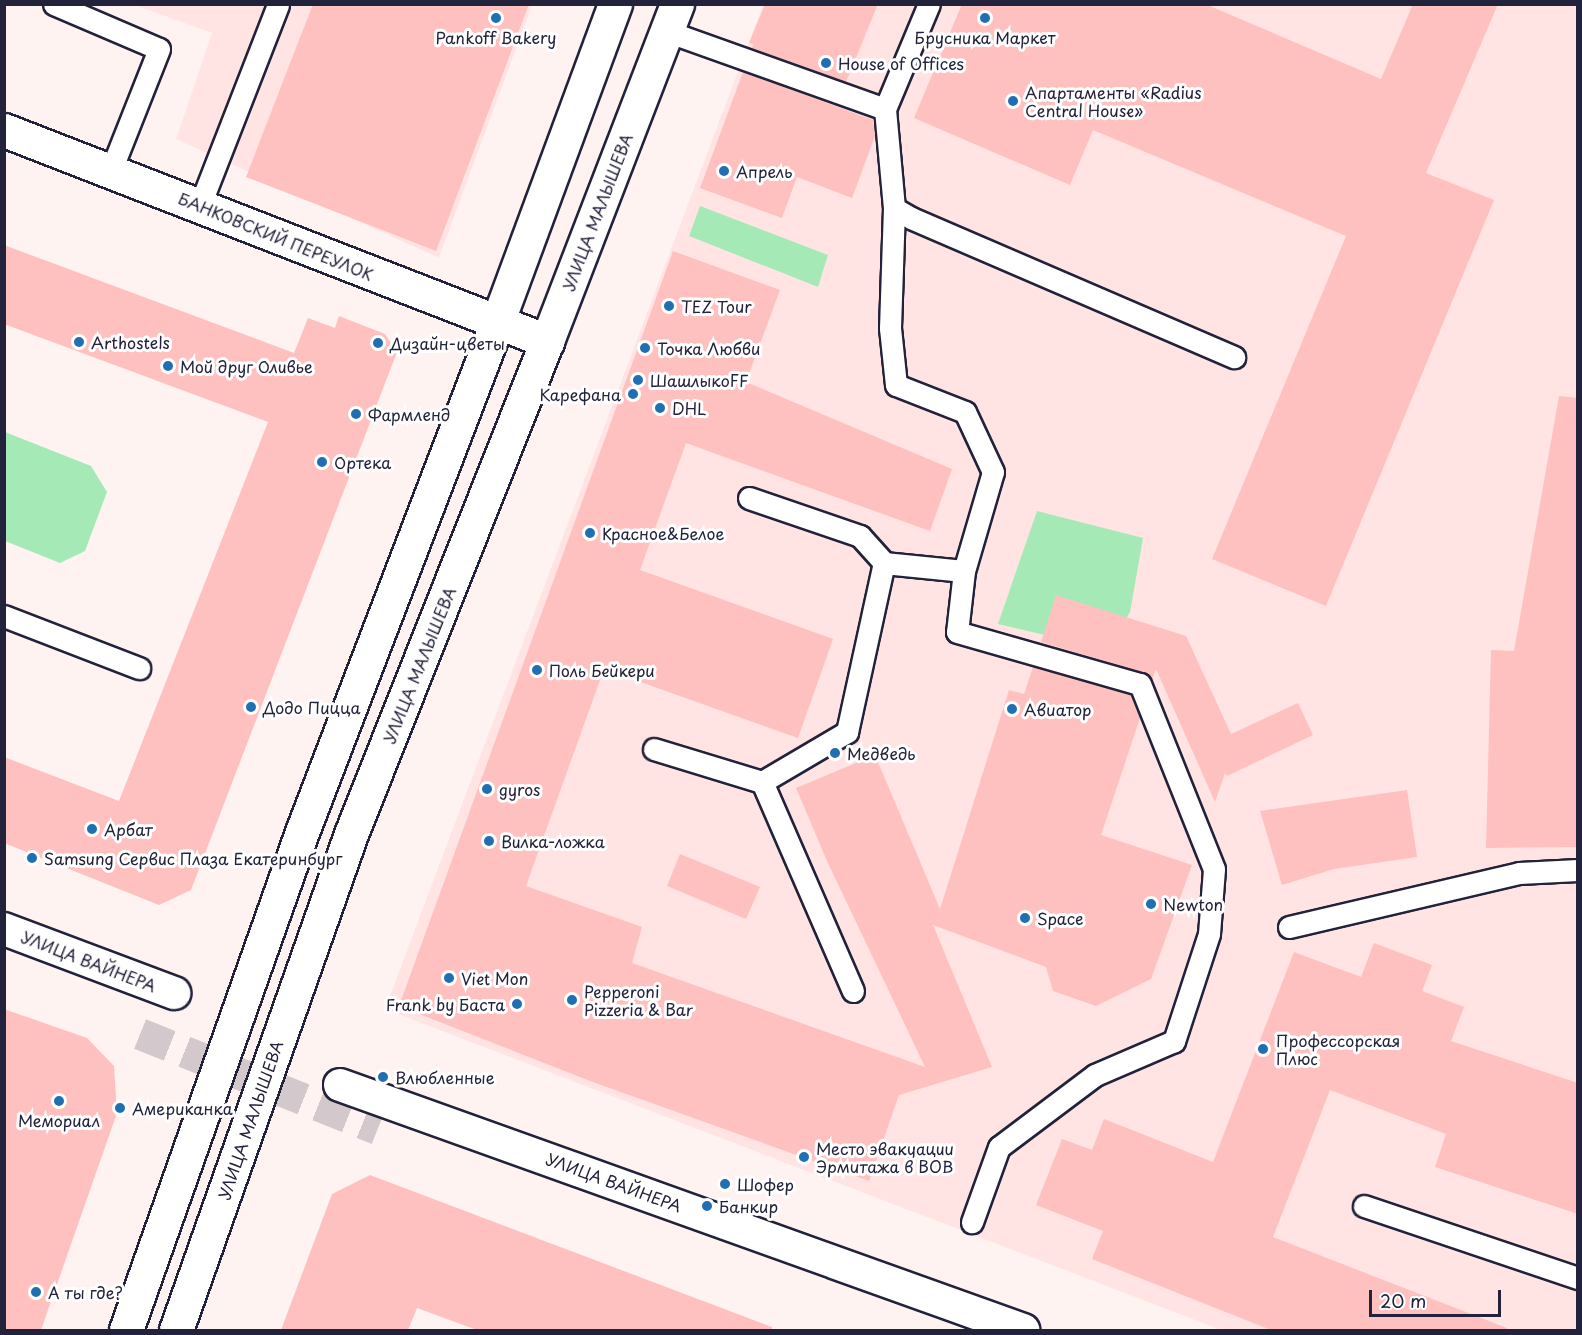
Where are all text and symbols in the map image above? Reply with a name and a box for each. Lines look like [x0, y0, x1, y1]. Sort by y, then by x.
marker: Pankoff Bakery [489, 11, 503, 25]
marker: Брусника Маркет [978, 11, 992, 25]
place label: Pankoff Bakery [435, 27, 557, 47]
place label: Брусника Маркет [914, 27, 1056, 47]
place label: House of Offices [838, 53, 965, 73]
marker: House of Offices [819, 56, 833, 70]
place label: Апартаменты «Radius Central House» [1025, 82, 1202, 120]
marker: Апартаменты «Radius Central House» [1006, 94, 1020, 108]
street label: УЛИЦА МАЛЫШЕВА [558, 131, 636, 293]
place label: Апрель [736, 161, 792, 181]
marker: Апрель [717, 164, 731, 178]
street label: БАНКОВСКИЙ ПЕРЕУЛОК [176, 188, 376, 284]
place label: TEZ Tour [681, 296, 752, 316]
marker: TEZ Tour [662, 299, 676, 313]
place label: Arthostels [91, 332, 170, 352]
place label: Дизайн-цветы [390, 333, 505, 353]
marker: Arthostels [72, 335, 86, 349]
marker: Дизайн-цветы [371, 336, 385, 350]
place label: Точка Любви [657, 338, 761, 358]
marker: Точка Любви [638, 341, 652, 355]
place label: Мой друг Оливье [180, 356, 315, 376]
marker: Мой друг Оливье [161, 359, 175, 373]
place label: ШашлыкоFF [650, 370, 749, 390]
marker: ШашлыкоFF [631, 373, 645, 387]
place label: Карефана [540, 384, 621, 404]
marker: Карефана [626, 387, 640, 401]
place label: DHL [672, 398, 706, 418]
marker: DHL [653, 401, 667, 415]
place label: Фармленд [368, 404, 450, 424]
marker: Фармленд [349, 407, 363, 421]
place label: Ортека [334, 452, 391, 472]
marker: Ортека [315, 455, 329, 469]
place label: Красное&Белое [602, 523, 724, 543]
marker: Красное&Белое [583, 526, 597, 540]
street label: УЛИЦА МАЛЫШЕВА [379, 584, 459, 746]
place label: Поль Бейкери [549, 660, 655, 680]
marker: Поль Бейкери [530, 663, 544, 677]
place label: Додо Пицца [263, 697, 361, 717]
place label: Авиатор [1024, 699, 1092, 719]
marker: Додо Пицца [244, 700, 258, 714]
marker: Авиатор [1005, 702, 1019, 716]
place label: Медведь [847, 743, 915, 763]
marker: Медведь [828, 746, 842, 760]
place label: gyros [499, 779, 540, 799]
marker: gyros [480, 782, 494, 796]
place label: Арбат [104, 819, 153, 839]
marker: Арбат [85, 822, 99, 836]
place label: Вилка-ложка [501, 831, 605, 851]
marker: Вилка-ложка [482, 834, 496, 848]
place label: Samsung Сервис Плаза Екатеринбург [44, 848, 344, 868]
marker: Samsung Сервис Плаза Екатеринбург [25, 851, 39, 865]
place label: Newton [1163, 894, 1223, 914]
marker: Newton [1144, 897, 1158, 911]
place label: Space [1037, 908, 1084, 928]
marker: Space [1018, 911, 1032, 925]
street label: УЛИЦА ВАЙНЕРА [19, 926, 159, 996]
place label: Viet Mon [461, 968, 530, 988]
marker: Viet Mon [442, 971, 456, 985]
place label: Pepperoni Pizzeria & Bar [584, 981, 694, 1019]
marker: Pepperoni Pizzeria & Bar [565, 993, 579, 1007]
place label: Frank by Баста [385, 994, 505, 1014]
marker: Frank by Баста [510, 997, 524, 1011]
place label: Профессорская Плюс [1276, 1030, 1400, 1068]
street label: УЛИЦА МАЛЫШЕВА [214, 1038, 286, 1202]
marker: Профессорская Плюс [1254, 1040, 1272, 1058]
place label: Влюбленные [395, 1067, 495, 1087]
marker: Влюбленные [376, 1070, 390, 1084]
marker: Мемориал [52, 1094, 66, 1108]
place label: Американка [132, 1098, 233, 1118]
marker: Американка [113, 1101, 127, 1115]
place label: Мемориал [18, 1110, 100, 1130]
place label: Место эвакуации Эрмитажа в ВОВ [816, 1138, 954, 1176]
street label: УЛИЦА ВАЙНЕРА [543, 1149, 685, 1215]
marker: Место эвакуации Эрмитажа в ВОВ [797, 1150, 811, 1164]
place label: Шофер [737, 1174, 794, 1194]
marker: Шофер [718, 1177, 732, 1191]
place label: Банкир [719, 1196, 778, 1216]
marker: Банкир [700, 1199, 714, 1213]
scale bar [1372, 1278, 1504, 1316]
place label: А ты где? [48, 1282, 123, 1302]
marker: А ты где? [29, 1285, 43, 1299]
text: 20 m [1380, 1287, 1426, 1314]

